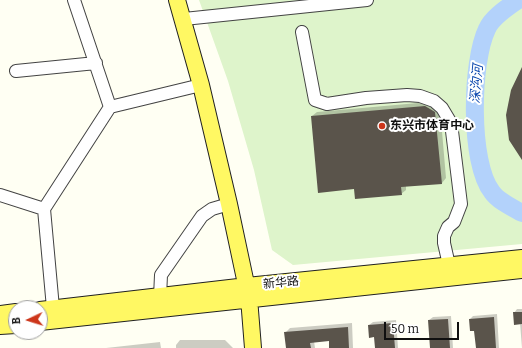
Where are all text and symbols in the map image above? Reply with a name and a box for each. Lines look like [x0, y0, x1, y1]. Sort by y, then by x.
water label: 深沟河 [468, 64, 486, 104]
place label: 东兴市体育中心 [390, 119, 474, 133]
marker: 东兴市体育中心 [377, 121, 387, 131]
street label: 新华路 [262, 274, 300, 292]
north arrow [8, 300, 48, 340]
scale bar [386, 314, 461, 340]
text: B [10, 317, 23, 325]
text: 50 m [391, 322, 419, 336]

